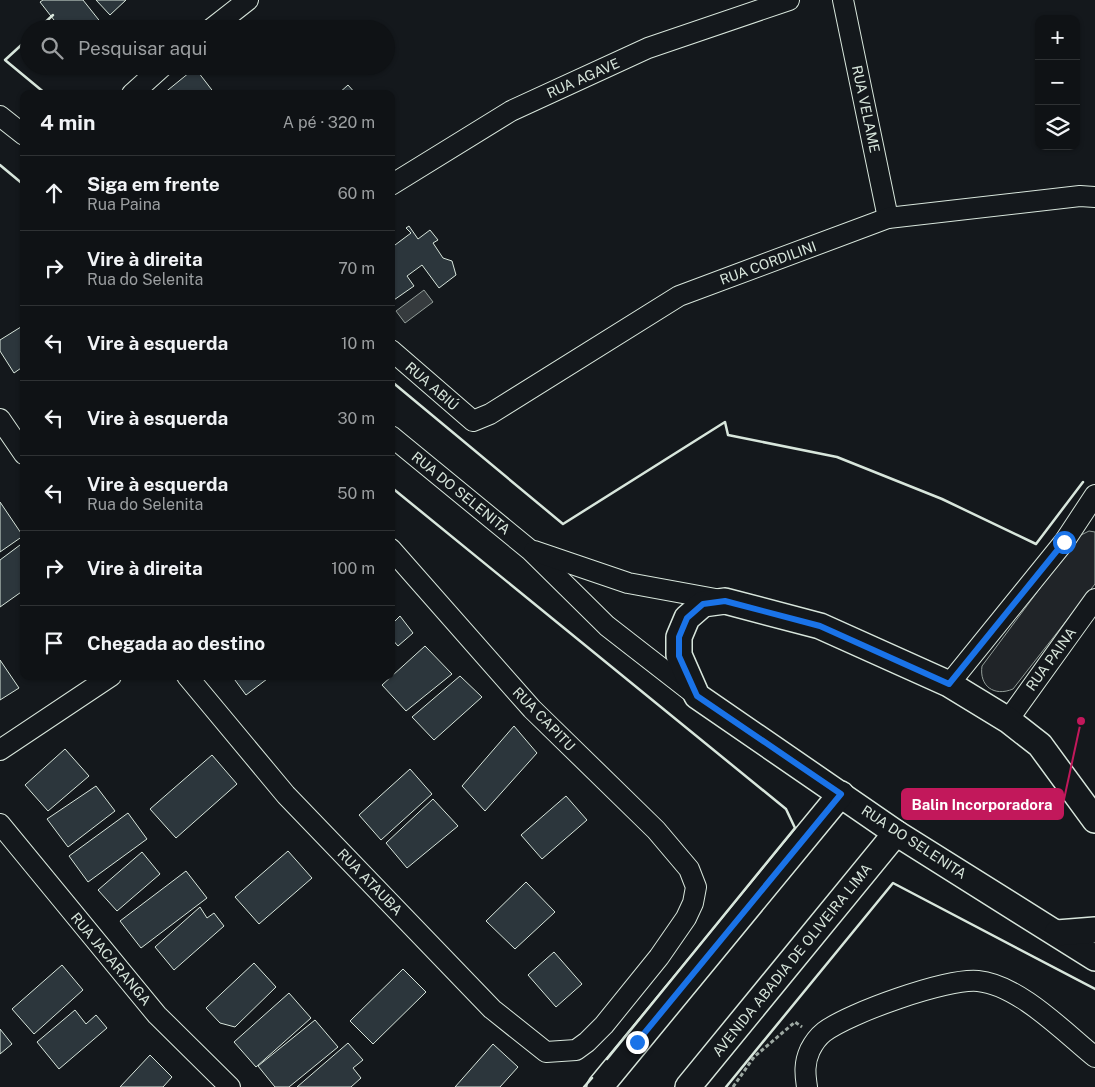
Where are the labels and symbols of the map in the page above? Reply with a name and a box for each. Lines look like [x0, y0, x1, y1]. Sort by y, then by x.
street label: RUA AGAVE [544, 55, 622, 101]
street label: RUA VELAME [849, 64, 883, 154]
street label: RUA CORDILINI [718, 238, 818, 288]
street label: RUA ABIÚ [402, 357, 463, 413]
street label: RUA DO SELENITA [409, 448, 513, 538]
route start [1053, 531, 1076, 554]
street label: RUA PAINA [1023, 624, 1079, 694]
street label: RUA CAPITU [510, 684, 578, 754]
callout: Balin Incorporadora [902, 789, 1063, 819]
text: Balin Incorporadora [912, 796, 1052, 813]
street label: RUA DO SELENITA [859, 802, 969, 882]
street label: RUA ATAUBA [334, 845, 406, 919]
street label: AVENIDA ABADIA DE OLIVEIRA LIMA [709, 860, 875, 1060]
street label: RUA JACARANGA [68, 909, 154, 1009]
route end [626, 1031, 649, 1054]

